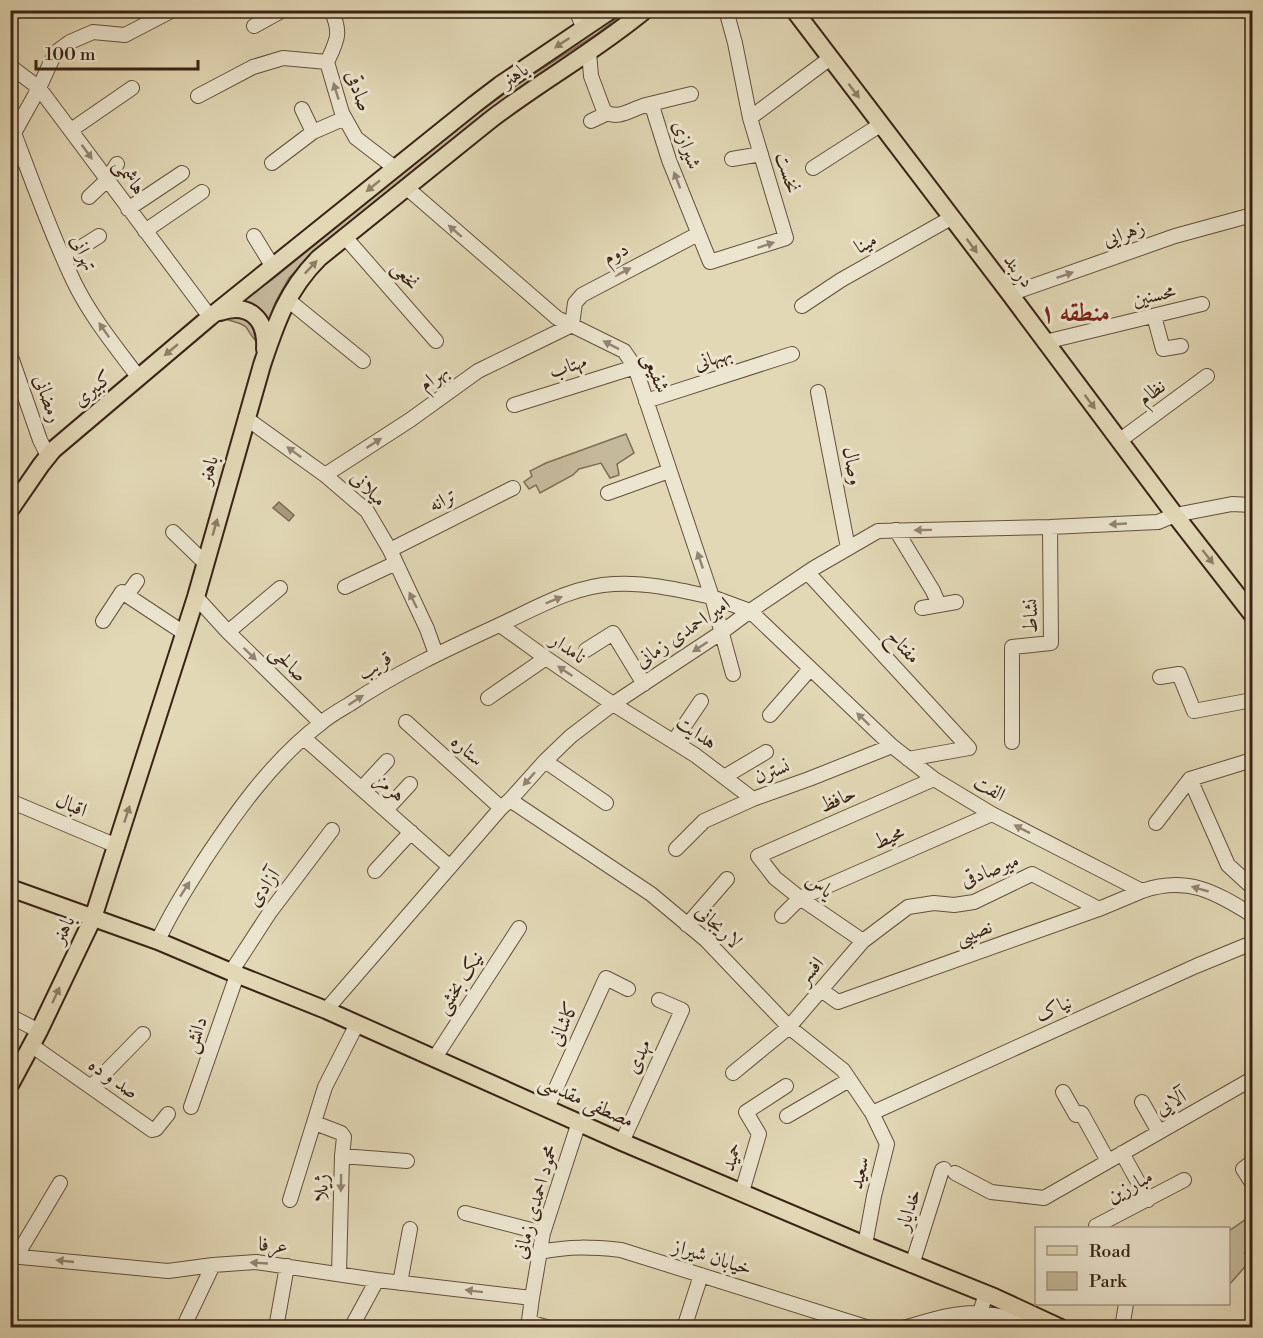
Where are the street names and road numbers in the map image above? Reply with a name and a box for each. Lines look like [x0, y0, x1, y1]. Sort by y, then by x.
street label: باهنر [495, 58, 534, 96]
street label: صادقی [339, 67, 377, 115]
street label: شیرازی [666, 117, 706, 173]
street label: نخست [769, 149, 805, 197]
street label: هاشمی [107, 154, 151, 200]
street label: زهرایی [1100, 215, 1148, 253]
street label: مینا [850, 228, 882, 260]
street label: تهرانی [64, 231, 102, 275]
street label: دوم [599, 237, 635, 275]
street label: دربند [997, 249, 1039, 293]
street label: نخعی [386, 256, 424, 296]
street label: محسنین [1130, 279, 1178, 313]
street label: بهبهانی [691, 341, 735, 377]
street label: مهتاب [546, 349, 591, 385]
street label: شفیعی [635, 349, 675, 397]
street label: بهرام [414, 359, 456, 400]
street label: کبیری [68, 365, 118, 413]
street label: رمضانی [27, 372, 67, 426]
street label: نظام [1133, 374, 1173, 415]
street label: وصال [836, 445, 868, 487]
street label: باهنر [193, 453, 225, 489]
street label: میلانی [345, 466, 391, 512]
street label: ترانه [425, 484, 461, 518]
street label: امیر احمدی زمانی [630, 592, 736, 674]
street label: نشاط [1019, 599, 1044, 633]
street label: مفتاح [878, 625, 925, 672]
street label: نامدار [544, 627, 591, 670]
street label: صالحی [264, 640, 312, 688]
street label: قریب [353, 646, 397, 686]
street label: هدایت [671, 710, 721, 756]
street label: ستاره [445, 730, 489, 772]
street label: نسترن [751, 754, 793, 790]
street label: هرمز [370, 768, 410, 808]
street label: الفت [968, 770, 1010, 808]
street label: حافظ [816, 781, 860, 819]
street label: اقبال [51, 788, 91, 824]
street label: محیط [869, 820, 909, 856]
street label: میرصادقی [957, 848, 1023, 894]
street label: آزادی [241, 861, 288, 912]
street label: یاس [800, 868, 839, 905]
street label: لاریجانی [690, 899, 746, 955]
street label: باهنر [46, 912, 81, 950]
street label: نصیبی [952, 915, 997, 954]
street label: نیک بخشی [430, 947, 491, 1020]
street label: افسر [791, 952, 830, 992]
street label: نیاک [1032, 990, 1076, 1028]
street label: کاشانی [543, 998, 585, 1050]
street label: دانش [178, 1013, 214, 1057]
street label: مهدی [620, 1035, 658, 1078]
street label: صد و ده [83, 1053, 143, 1105]
street label: مصطفی مقدسی [534, 1070, 638, 1135]
street label: آلایی [1150, 1082, 1193, 1122]
street label: حمید [716, 1140, 748, 1174]
street label: محمود احمدی زمانی [508, 1142, 564, 1262]
street label: سعید [844, 1154, 876, 1192]
street label: مبارزین [1102, 1164, 1158, 1210]
street label: ژیلا [309, 1174, 335, 1202]
street label: خدایار [890, 1186, 927, 1236]
street label: عرفا [257, 1232, 289, 1260]
street label: خیابان شیراز [668, 1234, 754, 1282]

